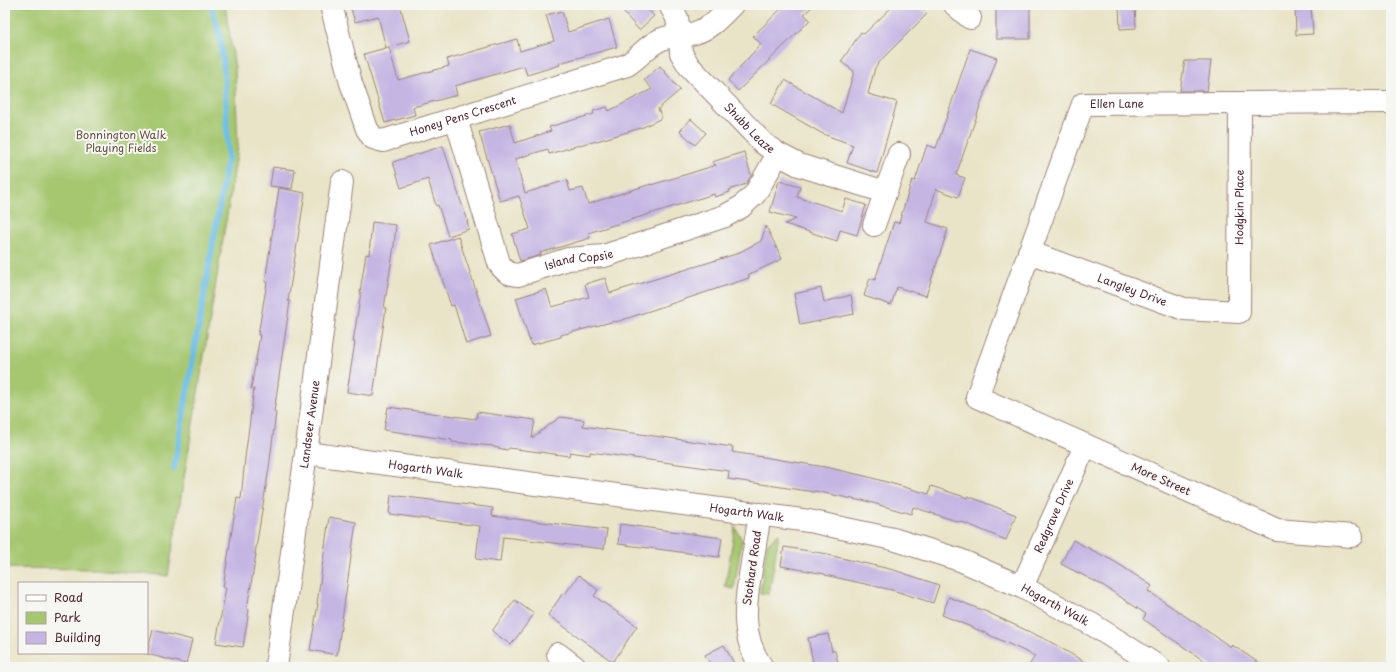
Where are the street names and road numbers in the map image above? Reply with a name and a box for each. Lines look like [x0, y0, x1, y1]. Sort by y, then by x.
street label: Honey Pens Crescent [407, 91, 519, 140]
street label: Ellen Lane [1090, 95, 1144, 112]
street label: Shubb Leaze [720, 98, 779, 157]
street label: Hodgkin Place [1230, 169, 1248, 245]
street label: Island Copsie [542, 244, 615, 274]
street label: Langley Drive [1095, 269, 1170, 310]
street label: Landseer Avenue [295, 379, 324, 469]
street label: Hogarth Walk [388, 455, 465, 482]
street label: More Street [1129, 458, 1194, 499]
street label: Redgrave Drive [1029, 475, 1078, 556]
street label: Hogarth Walk [709, 499, 786, 526]
street label: Stothard Road [738, 529, 765, 607]
street label: Hogarth Walk [1018, 579, 1093, 630]

